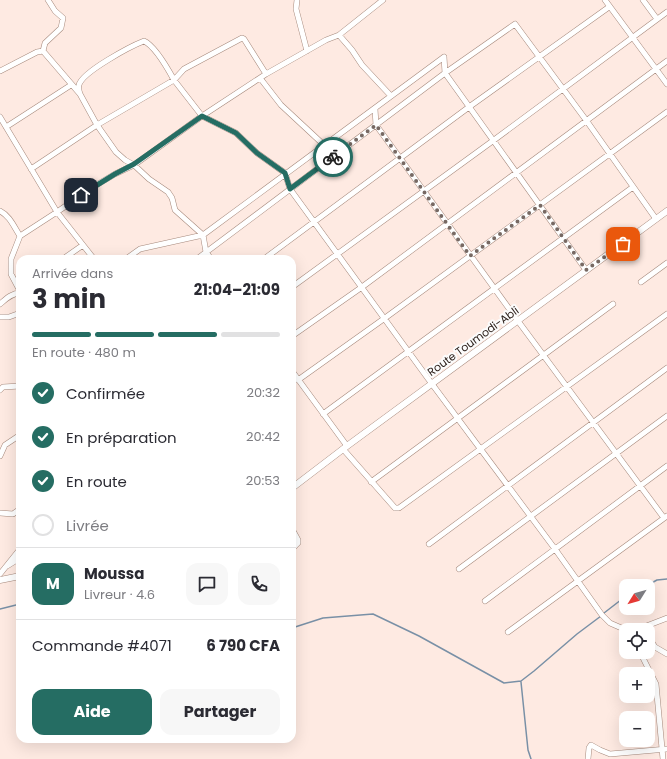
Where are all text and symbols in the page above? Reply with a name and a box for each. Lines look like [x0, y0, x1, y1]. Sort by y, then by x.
courier [313, 137, 353, 177]
icon: bike [322, 146, 344, 168]
pin [64, 178, 98, 212]
icon: home [70, 184, 92, 206]
pin [606, 227, 640, 261]
icon: bag [612, 233, 634, 255]
text: Arrivée dans [32, 264, 113, 283]
text: 21:04–21:09 [194, 279, 280, 300]
text: 3 min [32, 281, 106, 317]
street label: Route Toumodi-Abli [424, 302, 522, 380]
text: En route · 480 m [32, 343, 136, 362]
icon: check [32, 382, 54, 404]
text: Confirmée [66, 383, 145, 404]
text: 20:32 [246, 383, 280, 402]
icon: check [32, 426, 54, 448]
text: En préparation [66, 427, 177, 448]
text: 20:42 [246, 427, 280, 446]
icon: check [32, 470, 54, 492]
text: En route [66, 471, 127, 492]
text: 20:53 [246, 471, 280, 490]
text: Livrée [66, 515, 109, 536]
text: Moussa [84, 563, 144, 584]
button: chat [186, 563, 228, 605]
button: phone [238, 563, 280, 605]
text: M [46, 573, 60, 594]
north arrow [619, 579, 655, 615]
map controls [619, 579, 655, 747]
text: Livreur · 4.6 [84, 585, 155, 604]
button: locate [619, 623, 655, 659]
text: Commande #4071 [32, 635, 172, 656]
text: 6 790 CFA [206, 635, 280, 656]
button: + [619, 667, 655, 703]
button: Aide [32, 689, 152, 735]
button: Partager [160, 689, 280, 735]
button: − [619, 711, 655, 747]

